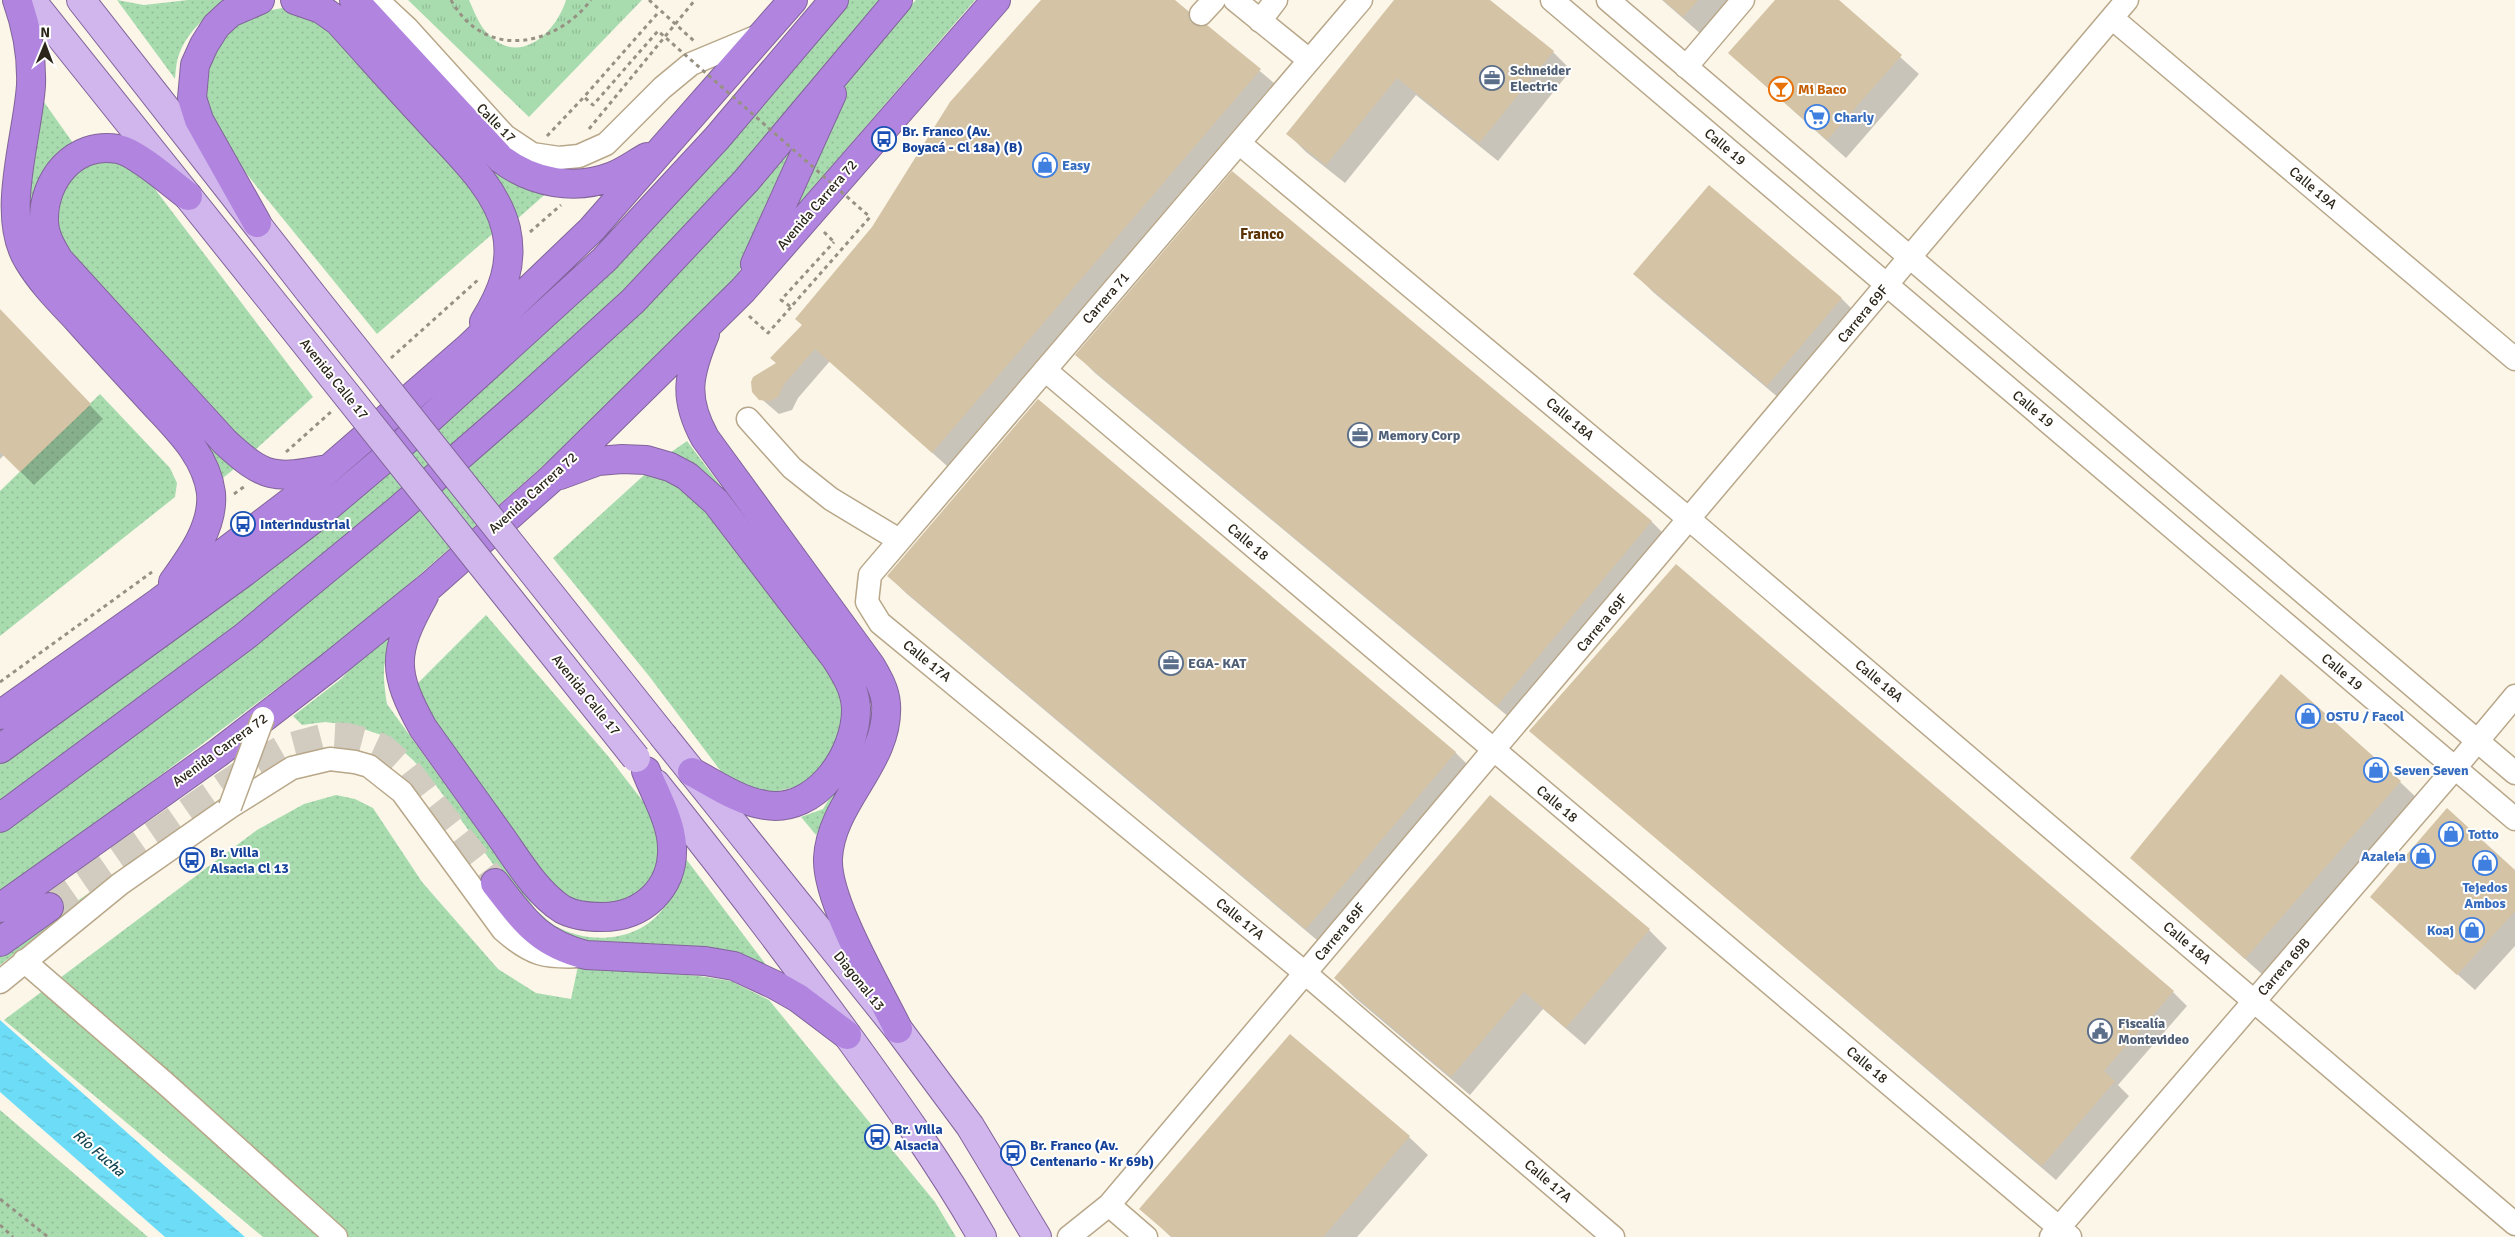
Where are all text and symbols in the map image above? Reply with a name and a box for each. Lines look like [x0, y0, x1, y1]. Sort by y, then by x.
north arrow [20, 20, 70, 70]
text: N [40, 24, 50, 41]
place label: Schneider Electric [1510, 62, 1571, 95]
office icon: Schneider Electric [1479, 65, 1505, 91]
bar icon: Mi Baco [1768, 76, 1794, 102]
place label: Mi Baco [1798, 81, 1846, 98]
street label: Calle 17 [473, 100, 519, 146]
supermarket icon: Charly [1804, 104, 1830, 130]
place label: Charly [1834, 109, 1874, 126]
place label: Br. Franco (Av. Boyacá - Cl 18a) (B) [902, 123, 1023, 156]
street label: Calle 19 [1701, 125, 1749, 169]
bus stop icon: Br. Franco (Av. Boyacá - Cl 18a) (B) [871, 126, 897, 152]
shop icon: Easy [1032, 152, 1058, 178]
street label: Avenida Carrera 72 [773, 157, 861, 253]
place label: Easy [1062, 157, 1090, 174]
street label: Calle 19A [2286, 163, 2341, 213]
district label: Franco [1240, 225, 1284, 243]
street label: Carrera 71 [1079, 269, 1133, 327]
street label: Carrera 69F [1834, 282, 1892, 346]
street label: Avenida Calle 17 [296, 335, 372, 423]
street label: Calle 19 [2009, 387, 2057, 431]
street label: Calle 18A [1543, 394, 1598, 444]
office icon: Memory Corp [1347, 422, 1373, 448]
place label: Memory Corp [1378, 427, 1461, 444]
street label: Avenida Carrera 72 [485, 449, 581, 537]
bus stop icon: Interindustrial [230, 511, 256, 537]
place label: Interindustrial [260, 516, 351, 533]
street label: Calle 18 [1224, 520, 1272, 564]
street label: Carrera 69F [1573, 591, 1631, 655]
street label: Calle 17A [899, 636, 955, 686]
office icon: EGA- KAT [1158, 650, 1184, 676]
street label: Calle 19 [2318, 650, 2366, 694]
street label: Avenida Calle 17 [548, 651, 624, 739]
place label: EGA- KAT [1188, 655, 1247, 672]
street label: Calle 18A [1852, 656, 1907, 706]
shop icon: OSTU / Facol [2295, 703, 2321, 729]
place label: OSTU / Facol [2326, 708, 2405, 725]
street label: Avenida Carrera 72 [169, 710, 271, 790]
shop icon: Seven Seven [2363, 757, 2389, 783]
place label: Seven Seven [2394, 762, 2469, 779]
street label: Calle 18 [1533, 782, 1581, 826]
shop icon: Totto [2438, 821, 2464, 847]
place label: Totto [2468, 826, 2499, 843]
shop icon: Azaleia [2410, 843, 2436, 869]
place label: Br. Villa Alsacia Cl 13 [210, 844, 289, 877]
bus stop icon: Br. Villa Alsacia Cl 13 [179, 847, 205, 873]
place label: Azaleia [2361, 848, 2406, 865]
shop icon: Tejedos Ambos [2472, 850, 2498, 876]
place label: Tejedos Ambos [2462, 879, 2508, 912]
street label: Calle 17A [1212, 894, 1268, 944]
street label: Carrera 69F [1311, 900, 1369, 964]
shop icon: Koaj [2459, 917, 2485, 943]
street label: Calle 18A [2160, 918, 2215, 968]
place label: Koaj [2427, 922, 2454, 939]
street label: Carrera 69B [2254, 935, 2314, 999]
street label: Diagonal 13 [830, 948, 888, 1014]
place label: Fiscalía Montevideo [2118, 1015, 2189, 1048]
public building icon: Fiscalía Montevideo [2087, 1018, 2113, 1044]
street label: Calle 18 [1843, 1043, 1891, 1087]
place label: Br. Villa Alsacia [894, 1121, 943, 1154]
bus stop icon: Br. Villa Alsacia [864, 1124, 890, 1150]
water label: Río Fucha [69, 1126, 129, 1181]
place label: Br. Franco (Av. Centenario - Kr 69b) [1030, 1137, 1154, 1170]
bus stop icon: Br. Franco (Av. Centenario - Kr 69b) [1000, 1140, 1026, 1166]
street label: Calle 17A [1521, 1156, 1575, 1206]

